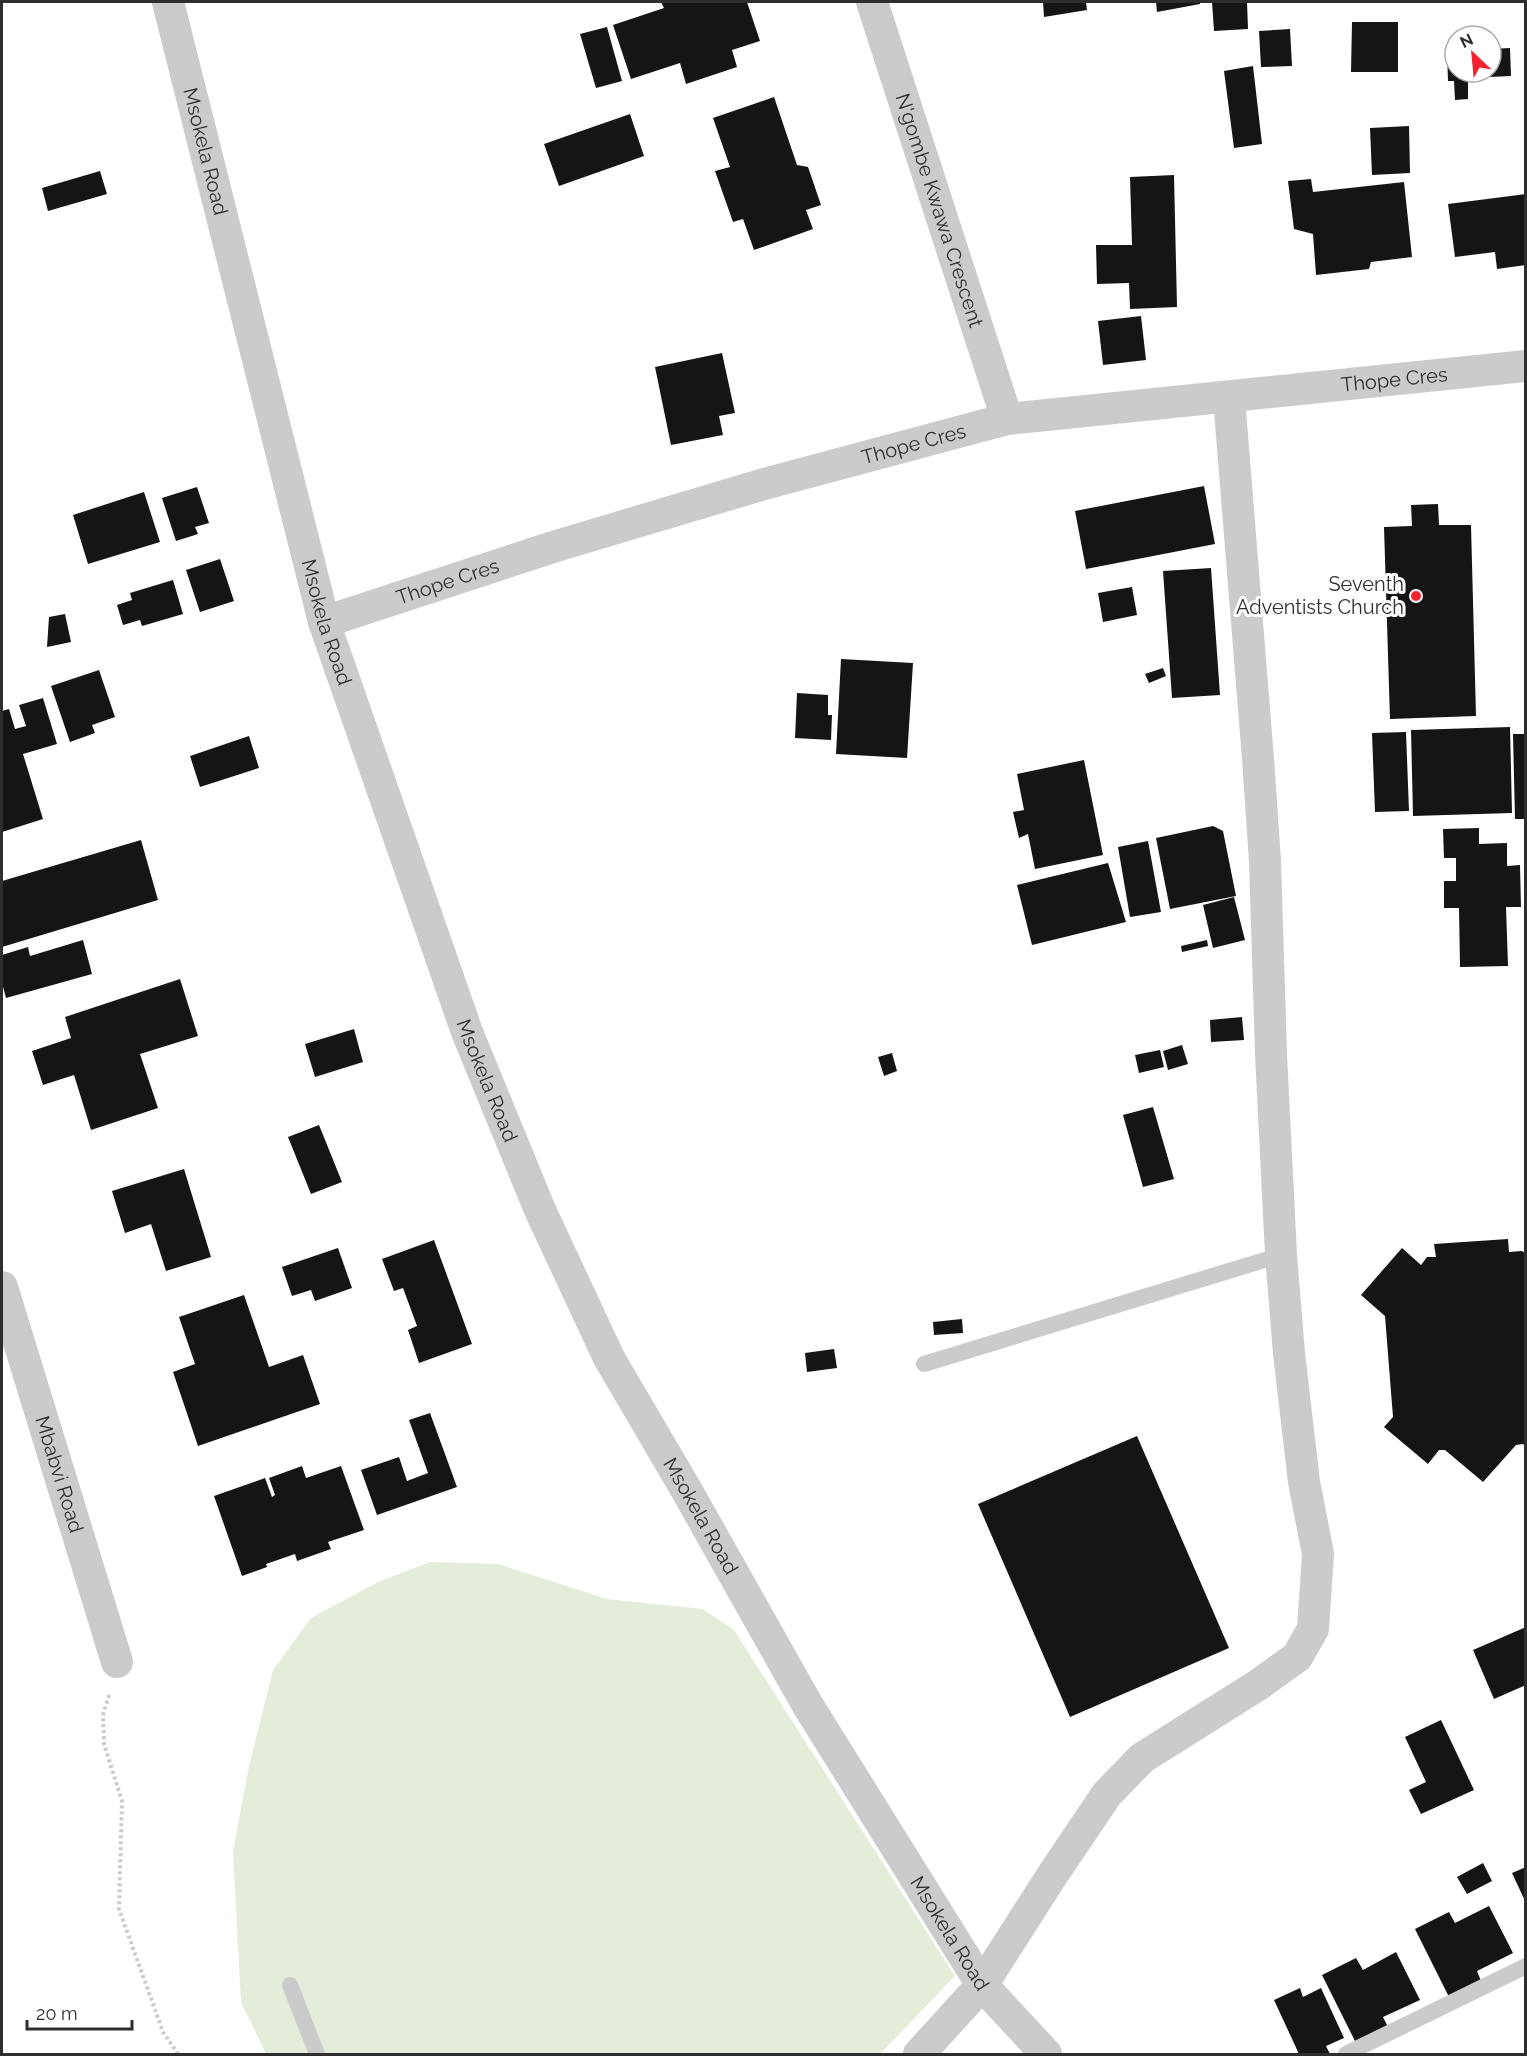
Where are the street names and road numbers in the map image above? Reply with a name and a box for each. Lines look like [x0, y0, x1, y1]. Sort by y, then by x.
street label: Msokela Road [178, 85, 233, 217]
street label: N'gombe Kwawa Crescent [890, 90, 989, 331]
street label: Thope Cres [1340, 362, 1449, 397]
street label: Thope Cres [859, 419, 968, 469]
street label: Thope Cres [393, 554, 502, 610]
street label: Msokela Road [297, 557, 357, 688]
street label: Msokela Road [451, 1016, 523, 1145]
street label: Mbabvi Road [30, 1413, 89, 1536]
street label: Msokela Road [658, 1453, 743, 1579]
street label: Msokela Road [905, 1872, 994, 1995]

